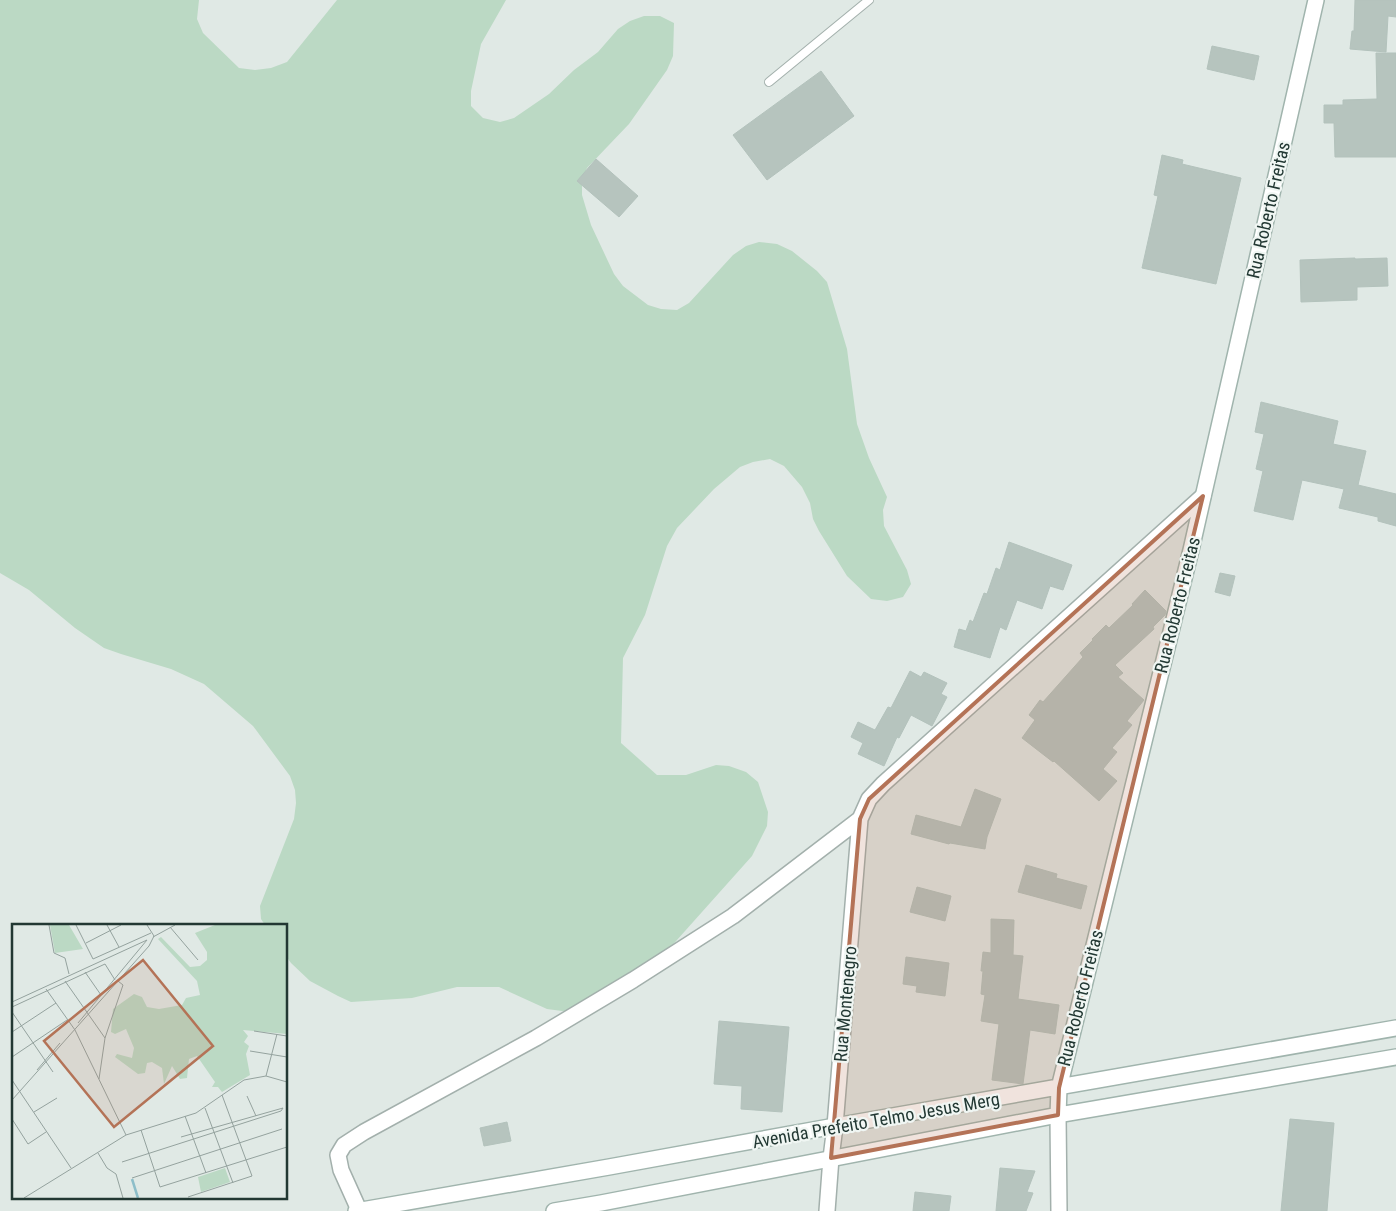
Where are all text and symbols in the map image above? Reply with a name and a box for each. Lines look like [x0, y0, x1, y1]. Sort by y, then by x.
street label: Rua Roberto Freitas [1242, 140, 1294, 280]
street label: Rua Roberto Freitas [1150, 535, 1204, 675]
inset map [12, 924, 288, 1198]
street label: Rua Roberto Freitas [1053, 928, 1107, 1068]
street label: Rua Montenegro [829, 945, 861, 1063]
street label: Avenida Prefeito Telmo Jesus Merg [751, 1088, 1001, 1152]

